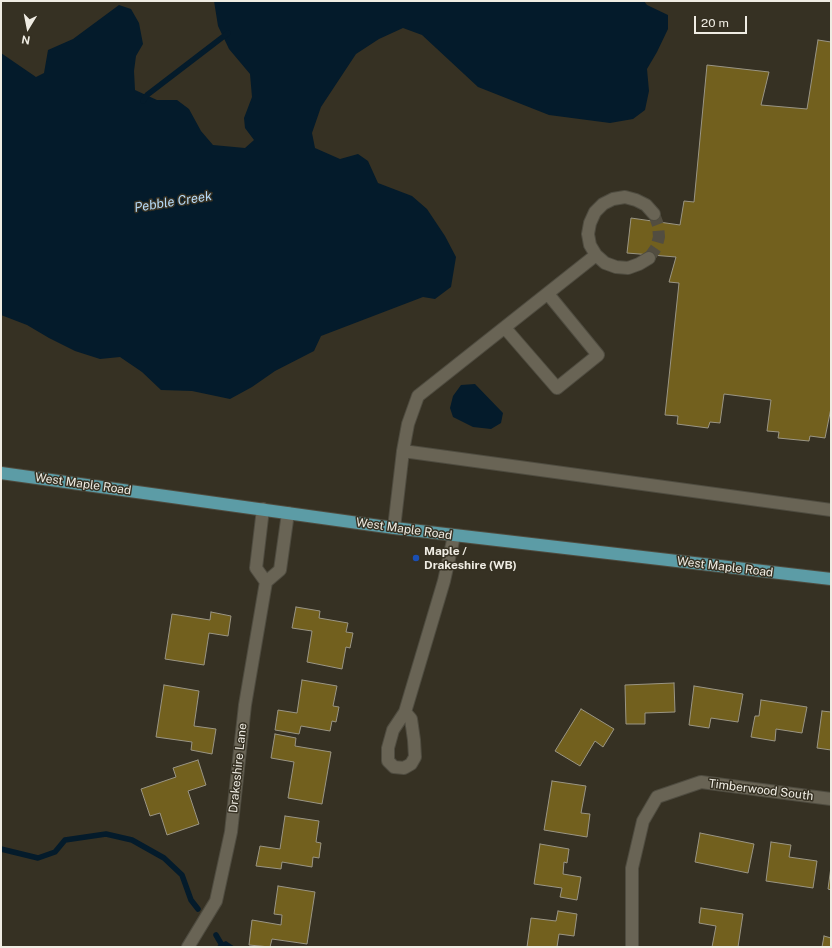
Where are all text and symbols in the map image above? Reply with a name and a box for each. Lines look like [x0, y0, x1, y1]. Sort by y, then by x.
north arrow [8, 8, 48, 48]
scale bar [696, 8, 749, 34]
text: 20 m [701, 16, 729, 30]
text: N [21, 33, 31, 46]
water label: Pebble Creek [133, 188, 213, 216]
street label: West Maple Road [34, 470, 132, 498]
street label: West Maple Road [355, 515, 453, 543]
place label: Maple / Drakeshire (WB) [424, 544, 517, 572]
marker: Maple / Drakeshire (WB) [411, 553, 421, 563]
street label: West Maple Road [676, 554, 774, 580]
street label: Drakeshire Lane [226, 722, 250, 814]
street label: Timberwood South [708, 776, 814, 804]

